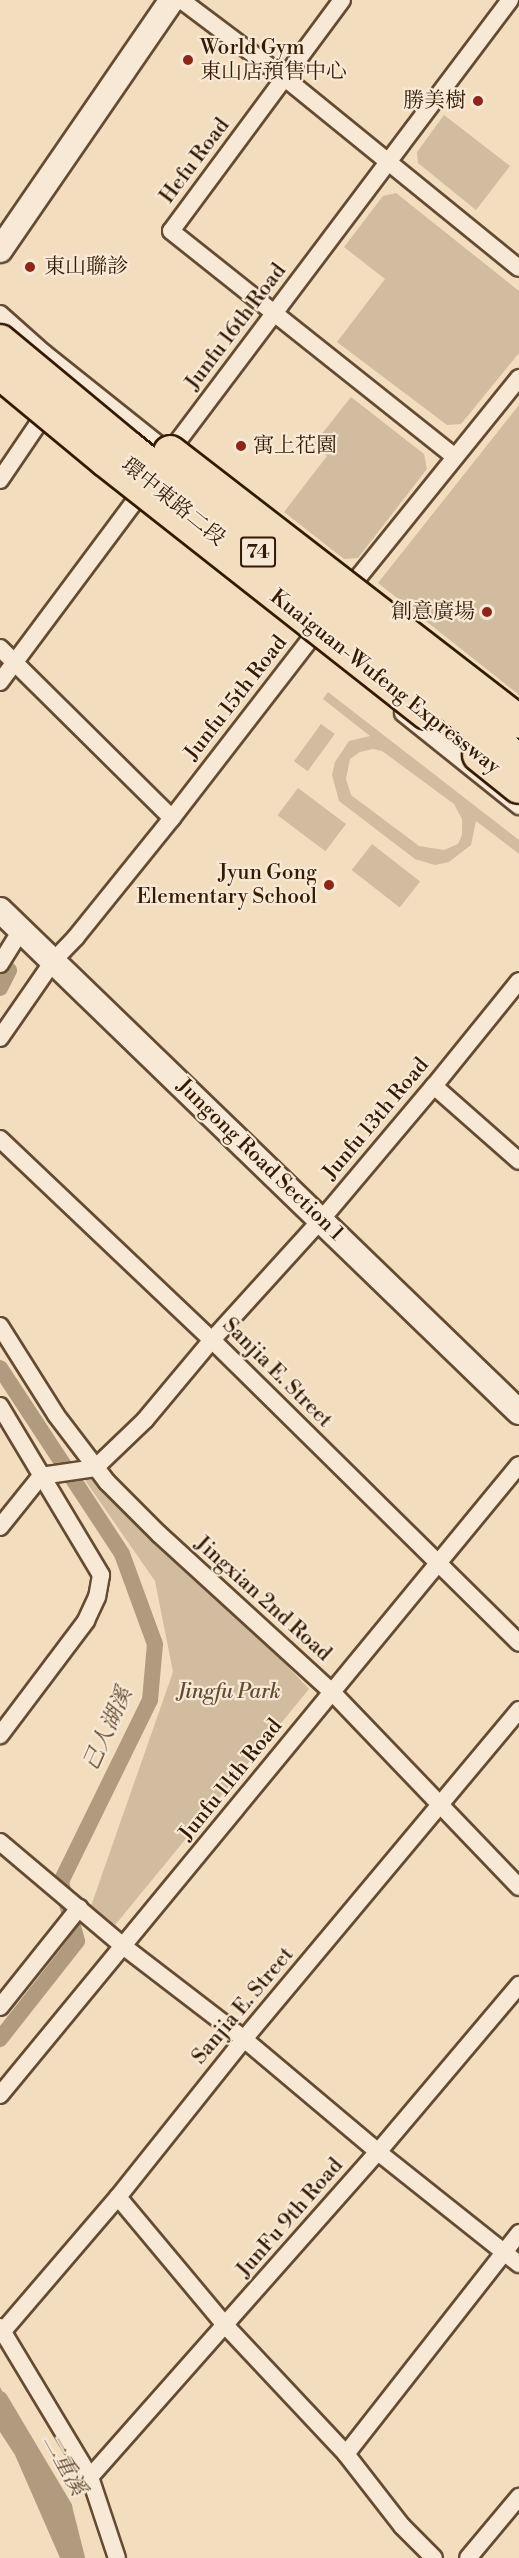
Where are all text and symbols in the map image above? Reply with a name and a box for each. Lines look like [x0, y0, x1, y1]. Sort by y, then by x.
place label: World Gym 東山店預售中心 [200, 35, 347, 85]
marker: World Gym 東山店預售中心 [181, 53, 195, 67]
place label: 勝美樹 [403, 88, 466, 114]
marker: 勝美樹 [471, 94, 485, 108]
street label: Hefu Road [155, 113, 235, 209]
place label: 東山聯診 [44, 254, 128, 280]
marker: 東山聯診 [21, 258, 39, 276]
street label: Junfu 16th Road [180, 259, 292, 395]
place label: 寓上花園 [253, 433, 337, 459]
marker: 寓上花園 [234, 439, 248, 453]
street label: 環中東路二段 [116, 453, 230, 551]
road number: 74 [240, 535, 276, 569]
street label: Kuaiguan-Wufeng Expressway [265, 584, 505, 780]
place label: 創意廣場 [391, 599, 475, 625]
marker: 創意廣場 [480, 605, 494, 619]
street label: Junfu 15th Road [180, 631, 292, 765]
place label: Jyun Gong Elementary School [137, 860, 317, 910]
marker: Jyun Gong Elementary School [322, 878, 336, 892]
street label: Junfu 13th Road [318, 1053, 434, 1185]
street label: Jungong Road Section 1 [171, 1074, 349, 1246]
street label: Sanjia E. Street [217, 1313, 337, 1433]
street label: Jingxian 2nd Road [190, 1531, 336, 1667]
park label: Jingfu Park [178, 1679, 280, 1705]
water label: 己人湖溪 [78, 1683, 138, 1775]
street label: Junfu 11th Road [174, 1714, 288, 1846]
street label: Sanjia E. Street [187, 1943, 299, 2069]
street label: JunFu 9th Road [231, 2153, 349, 2283]
water label: 二重溪 [36, 2430, 92, 2500]

